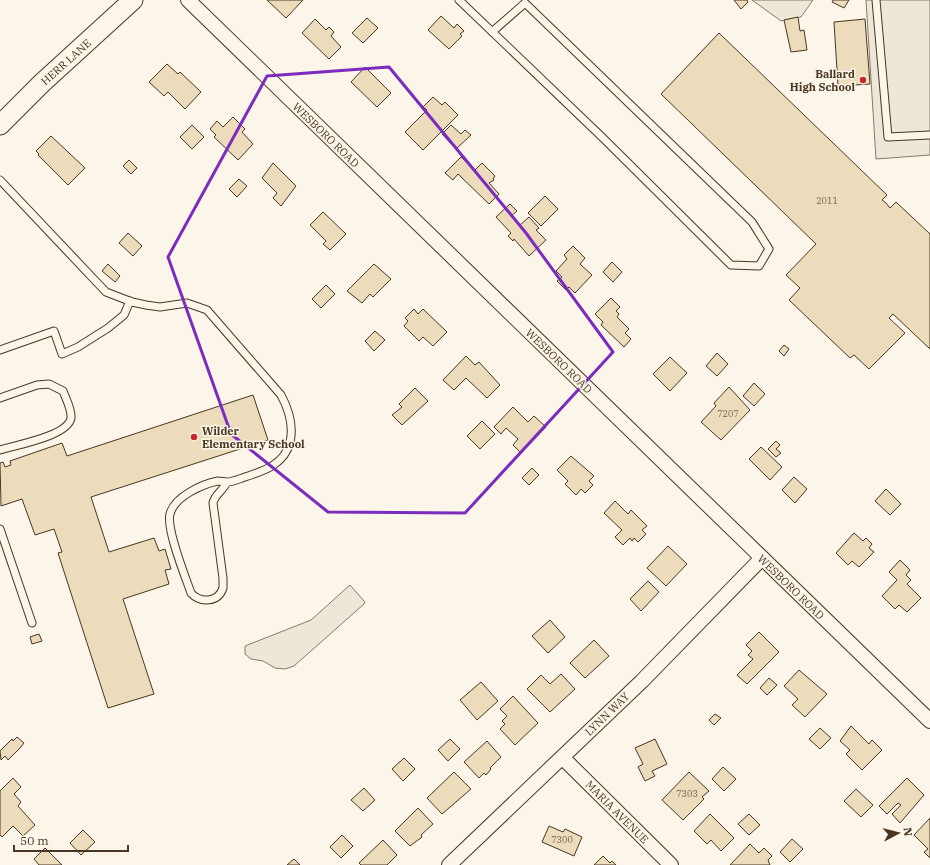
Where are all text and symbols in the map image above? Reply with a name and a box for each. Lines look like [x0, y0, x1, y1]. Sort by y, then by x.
street label: HERR LANE [38, 36, 94, 88]
place label: Ballard High School [790, 67, 855, 94]
marker: Ballard High School [858, 75, 868, 85]
street label: WESBORO ROAD [290, 100, 362, 171]
house number: 2011 [816, 195, 838, 206]
street label: WESBORO ROAD [523, 326, 595, 397]
house number: 7207 [717, 408, 739, 419]
place label: Wilder Elementary School [202, 424, 305, 451]
marker: Wilder Elementary School [189, 432, 199, 442]
street label: WESBORO ROAD [755, 552, 827, 623]
street label: LYNN WAY [582, 689, 632, 739]
street label: MARIA AVENUE [583, 778, 651, 846]
house number: 7303 [676, 788, 698, 799]
north arrow [878, 813, 918, 853]
scale bar [14, 827, 128, 853]
text: N [900, 827, 915, 837]
text: 50 m [20, 833, 49, 848]
house number: 7300 [551, 834, 573, 845]

